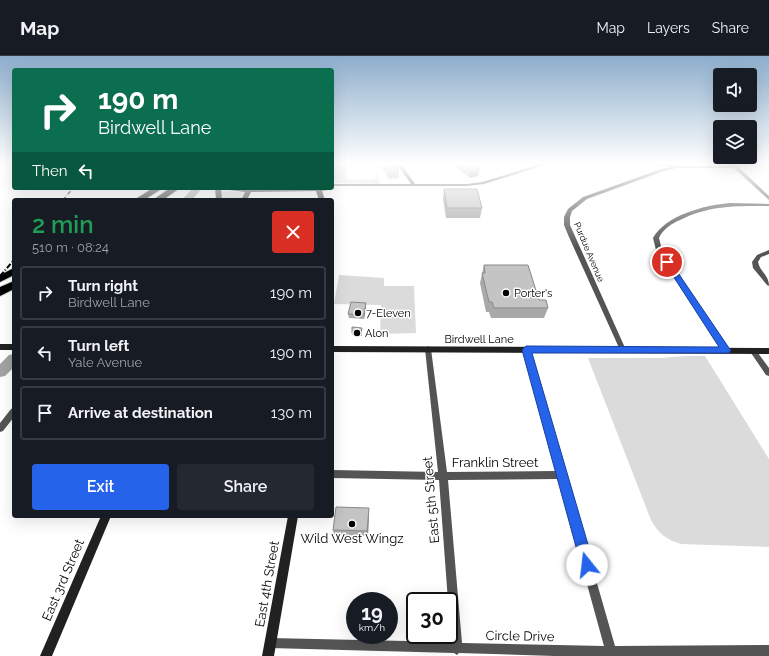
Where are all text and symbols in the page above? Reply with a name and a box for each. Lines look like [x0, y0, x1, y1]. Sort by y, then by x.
text: Map [20, 17, 59, 39]
text: Map [597, 20, 625, 36]
text: Layers [647, 20, 690, 36]
text: Share [712, 20, 749, 36]
map controls [713, 68, 757, 164]
button: sound [713, 68, 757, 112]
text: 190 m [98, 83, 178, 116]
icon: right [32, 84, 84, 136]
text: Birdwell Lane [98, 117, 211, 138]
button: layers [713, 120, 757, 164]
icon: left [75, 160, 97, 182]
text: Then [32, 162, 67, 180]
text: 2 min [32, 210, 94, 239]
button: close [272, 211, 314, 253]
street label: Purdue Avenue [572, 221, 606, 284]
text: 510 m · 08:24 [32, 240, 109, 255]
pin [650, 245, 684, 279]
icon: arrive [656, 251, 678, 273]
text: Turn right [68, 277, 138, 295]
icon: right [34, 282, 56, 304]
text: 190 m [270, 284, 312, 302]
place label: Porter's [514, 287, 552, 300]
marker: Porter's [501, 288, 511, 298]
text: Birdwell Lane [68, 295, 150, 310]
place label: 7-Eleven [366, 307, 411, 320]
marker: 7-Eleven [353, 308, 363, 318]
place label: Alon [365, 327, 388, 340]
marker: Alon [352, 328, 362, 338]
street label: Birdwell Lane [444, 333, 514, 346]
text: Turn left [68, 337, 129, 355]
icon: left [34, 342, 56, 364]
text: 190 m [270, 344, 312, 362]
text: Yale Avenue [68, 355, 142, 370]
icon: arrive [34, 402, 56, 424]
text: Arrive at destination [68, 404, 213, 422]
text: 130 m [271, 404, 312, 422]
street label: East 5th Street [420, 455, 442, 544]
street label: Franklin Street [452, 455, 539, 470]
button: Exit [32, 464, 169, 510]
button: Share [177, 464, 314, 510]
marker: Wild West Wingz [347, 519, 357, 529]
place label: Wild West Wingz [300, 531, 404, 546]
street label: East 3rd Street [39, 536, 87, 623]
street label: East 4th Street [252, 539, 282, 628]
position arrow [566, 544, 608, 586]
speed limit sign: 30 [406, 592, 458, 644]
text: 19 [361, 601, 383, 625]
text: km/h [359, 622, 385, 633]
street label: Circle Drive [485, 628, 555, 644]

